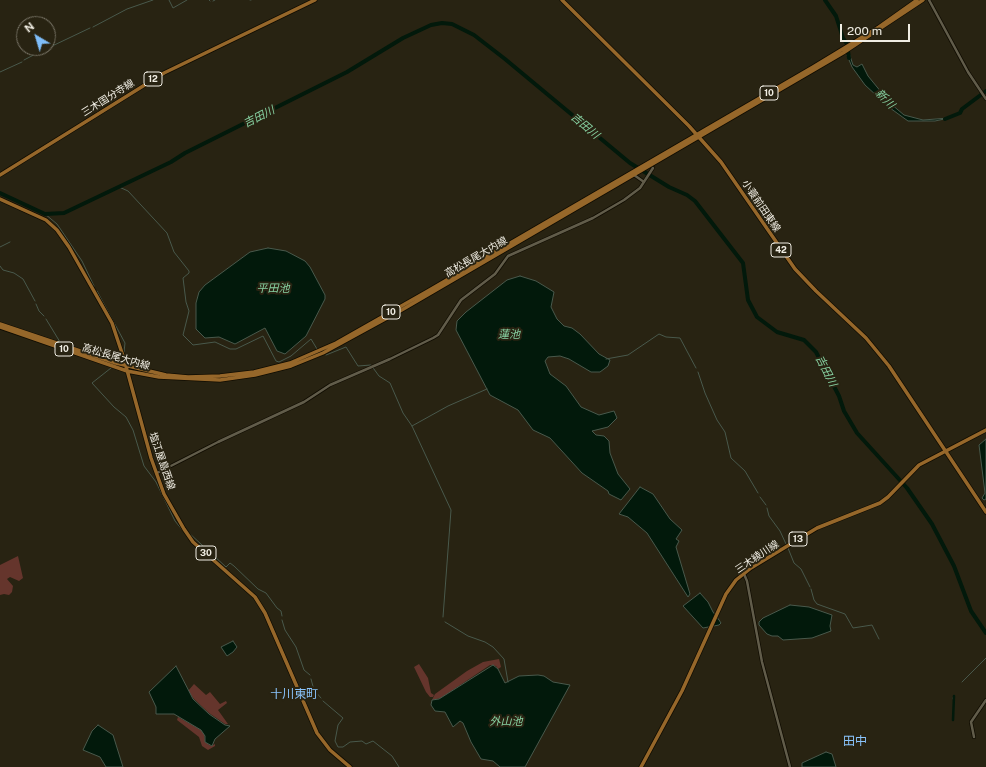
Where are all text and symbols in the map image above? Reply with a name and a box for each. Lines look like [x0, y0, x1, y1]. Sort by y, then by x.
north arrow [16, 16, 56, 56]
scale bar [842, 16, 912, 42]
text: N [22, 20, 36, 35]
text: 200 m [847, 24, 882, 38]
road number: 12 [144, 72, 162, 86]
street label: 三木国分寺線 [79, 77, 137, 119]
road number: 10 [760, 86, 778, 100]
water label: 新川 [873, 87, 897, 111]
water label: 吉田川 [241, 104, 277, 130]
water label: 吉田川 [568, 110, 602, 142]
street label: 小蓑前田東線 [739, 178, 783, 234]
street label: 高松長尾大内線 [443, 234, 509, 280]
road number: 42 [771, 243, 791, 257]
water label: 平田池 [257, 282, 289, 296]
road number: 10 [382, 305, 400, 319]
water label: 蓮池 [498, 328, 520, 342]
road number: 10 [55, 342, 73, 356]
street label: 高松長尾大内線 [81, 342, 151, 372]
water label: 吉田川 [813, 353, 839, 389]
street label: 塩江屋島西線 [147, 431, 177, 491]
road number: 13 [789, 532, 807, 546]
street label: 三木綾川線 [733, 538, 781, 576]
road number: 30 [196, 546, 216, 560]
district label: 十川東町 [270, 687, 318, 701]
water label: 外山池 [490, 715, 522, 729]
district label: 田中 [843, 734, 867, 748]

